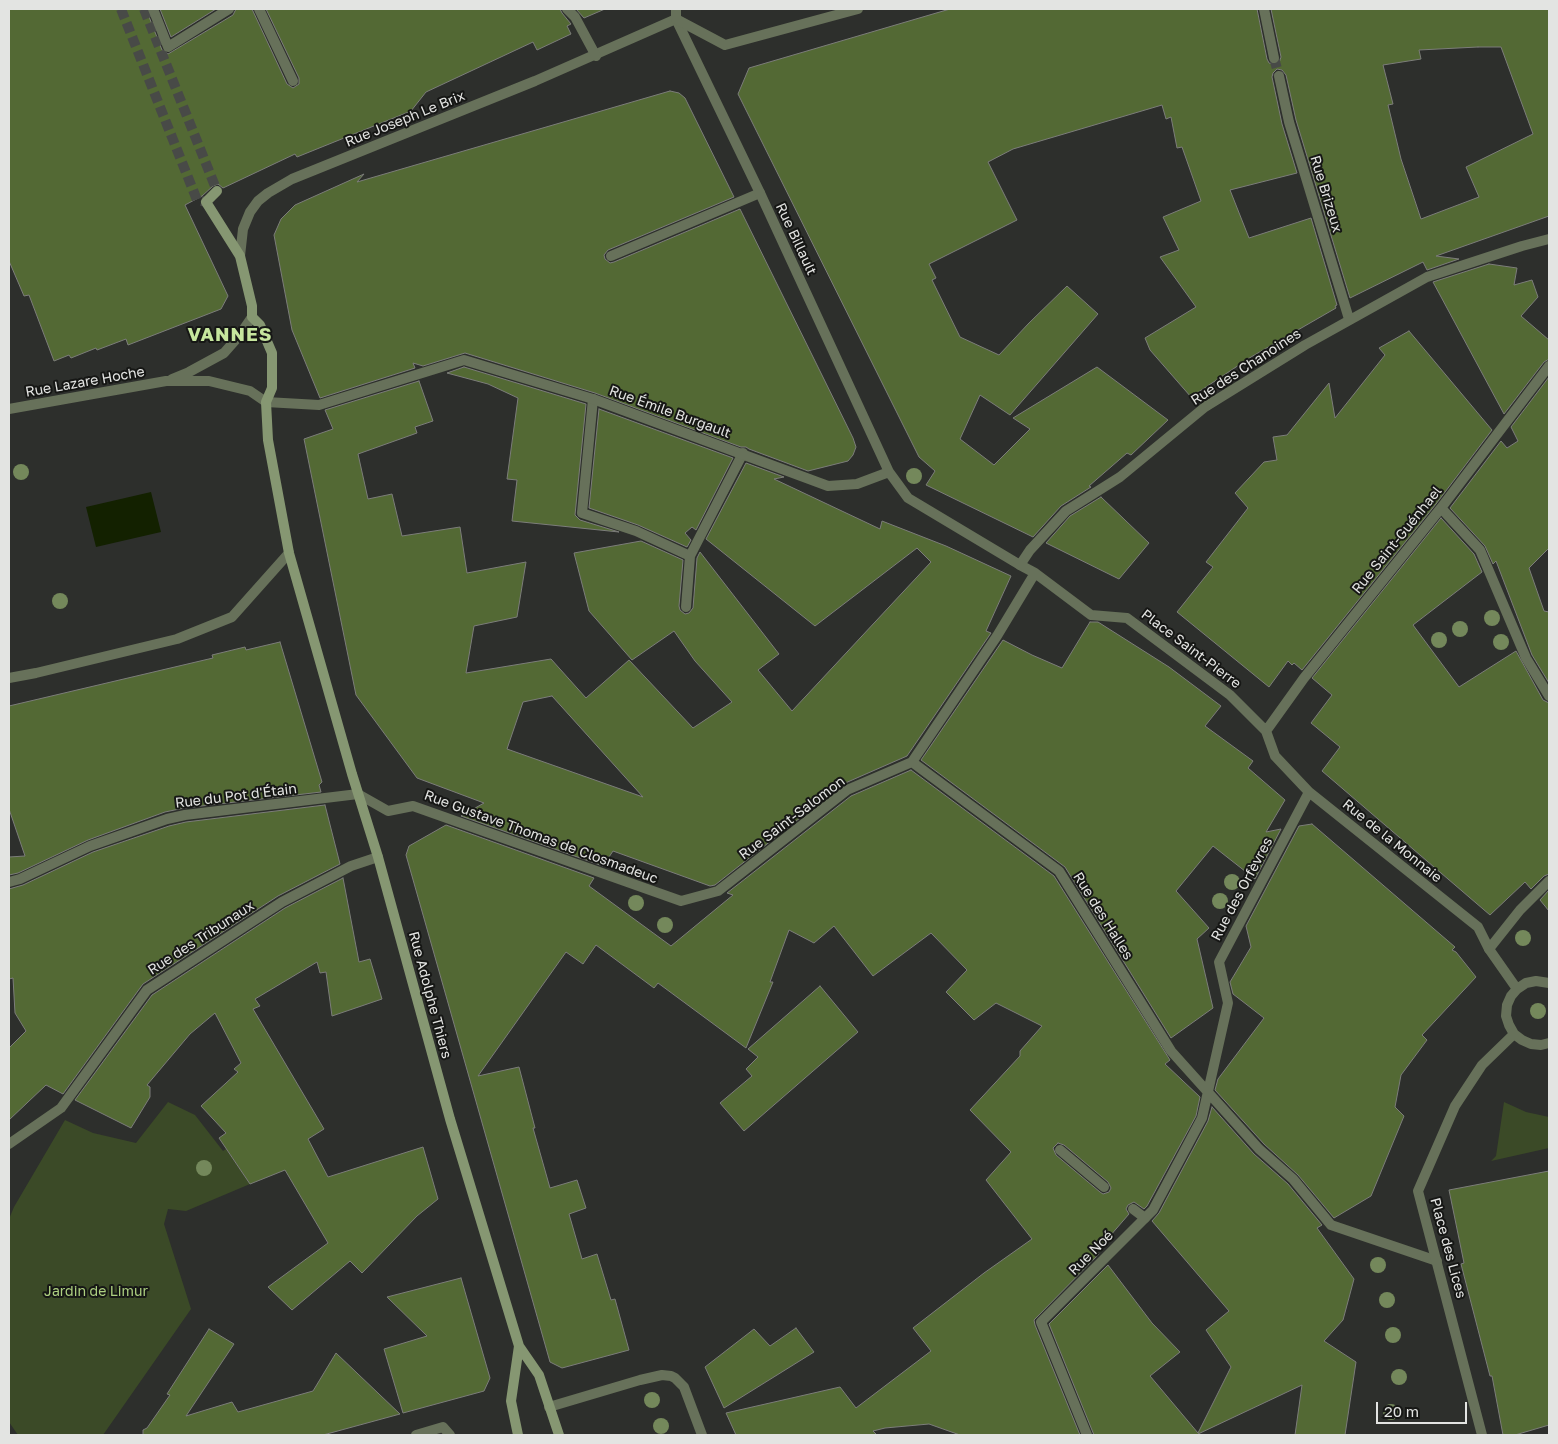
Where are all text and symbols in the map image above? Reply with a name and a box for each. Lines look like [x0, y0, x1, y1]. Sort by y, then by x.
street label: Rue Joseph Le Brix [343, 87, 467, 151]
street label: Rue Brizeux [1306, 154, 1346, 234]
street label: Rue Billault [772, 200, 820, 278]
district label: VANNES [187, 324, 273, 346]
street label: Rue des Chanoines [1188, 325, 1304, 409]
street label: Rue Lazare Hoche [24, 363, 146, 401]
street label: Rue Émile Burgault [607, 382, 733, 442]
street label: Rue Saint-Guénhael [1349, 483, 1445, 597]
street label: Place Saint-Pierre [1138, 606, 1244, 692]
street label: Rue Saint-Salomon [736, 773, 848, 863]
street label: Rue du Pot d'Étain [174, 780, 298, 812]
street label: Rue Gustave Thomas de Closmadeuc [422, 787, 660, 887]
street label: Rue de la Monnaie [1339, 796, 1445, 886]
street label: Rue des Orfèvres [1208, 834, 1276, 944]
street label: Rue des Halles [1069, 869, 1137, 963]
street label: Rue des Tribunaux [145, 897, 257, 979]
street label: Rue Adolphe Thiers [405, 930, 455, 1060]
street label: Place des Lices [1427, 1196, 1469, 1300]
street label: Rue Noé [1065, 1227, 1117, 1279]
park label: Jardin de Limur [44, 1284, 148, 1300]
scale bar [1378, 1392, 1469, 1424]
text: 20 m [1384, 1402, 1419, 1420]

